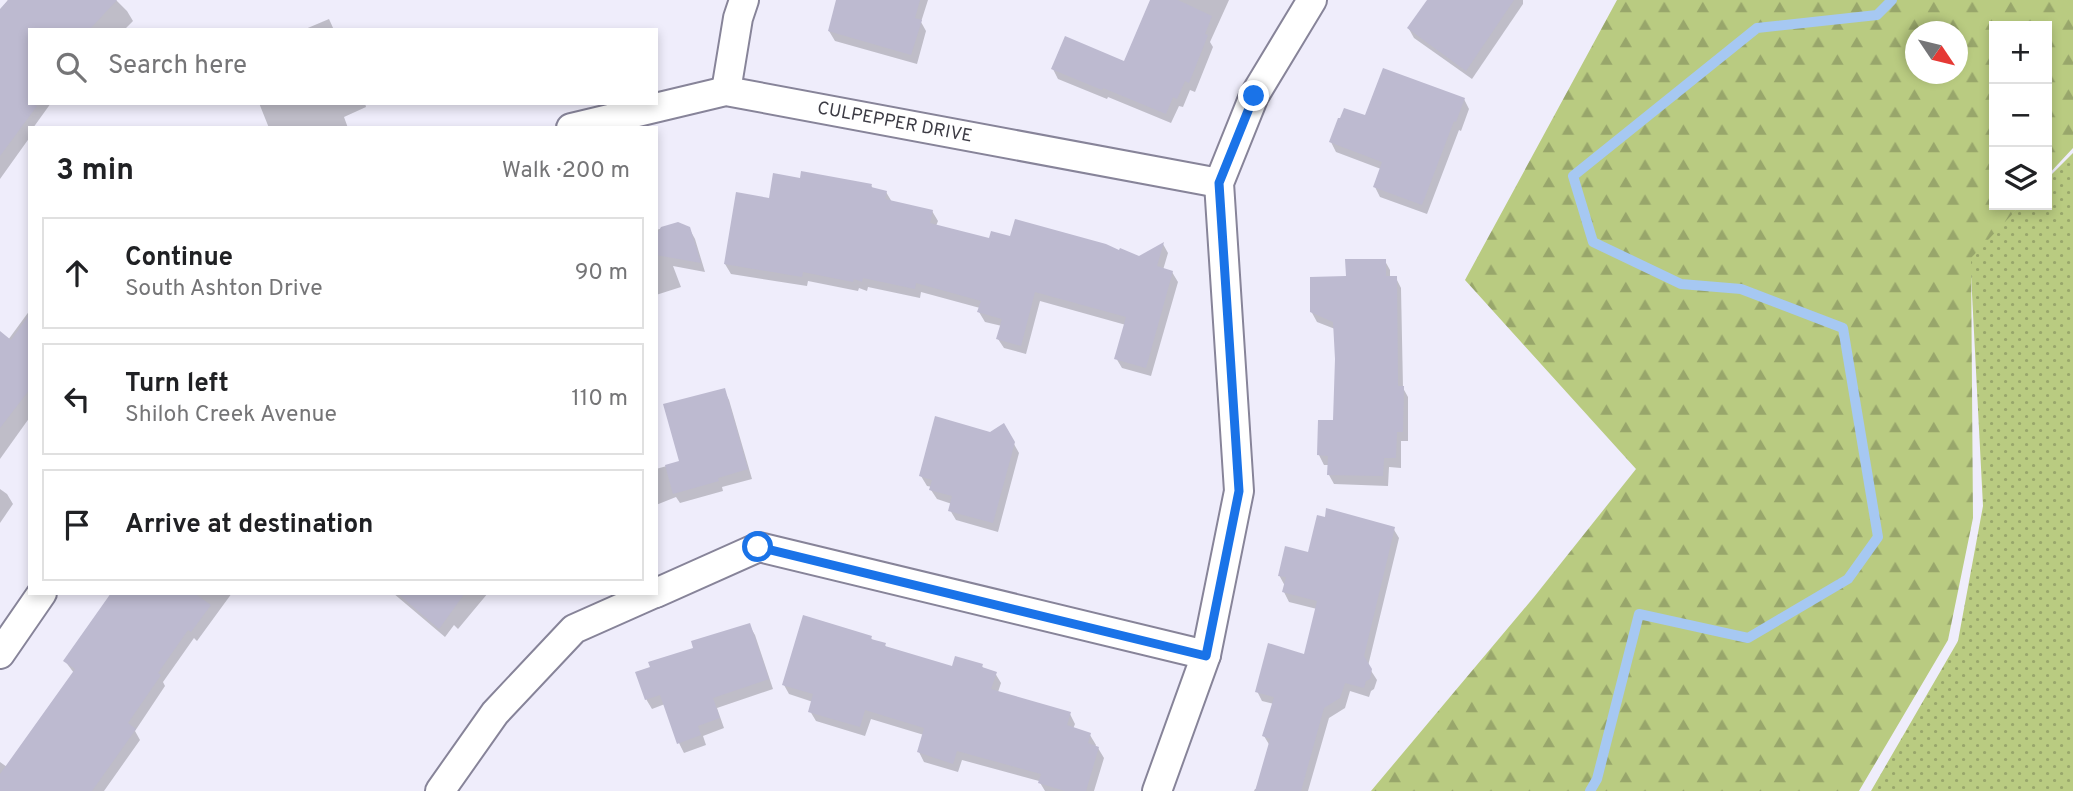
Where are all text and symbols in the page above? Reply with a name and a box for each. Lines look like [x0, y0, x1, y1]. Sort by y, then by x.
north arrow [1905, 21, 1968, 84]
map controls [1989, 21, 2052, 210]
button: + [1989, 21, 2052, 84]
search box [28, 28, 658, 105]
icon: search [52, 48, 90, 86]
text: Search here [108, 50, 247, 83]
route end [1238, 80, 1269, 111]
button: − [1989, 84, 2052, 147]
street label: CULPEPPER DRIVE [815, 97, 974, 148]
button: layers [1989, 147, 2052, 210]
text: 3 min [56, 153, 134, 190]
text: Walk · 200 m [502, 157, 630, 186]
text: Continue [125, 242, 233, 275]
icon: ahead [58, 254, 96, 292]
text: 90 m [575, 259, 628, 288]
text: South Ashton Drive [125, 275, 323, 304]
text: Turn left [125, 368, 229, 401]
icon: left [58, 380, 96, 418]
text: 110 m [571, 385, 628, 414]
text: Shiloh Creek Avenue [125, 401, 337, 430]
icon: arrive [58, 506, 96, 544]
text: Arrive at destination [125, 509, 373, 542]
route start [742, 531, 773, 562]

